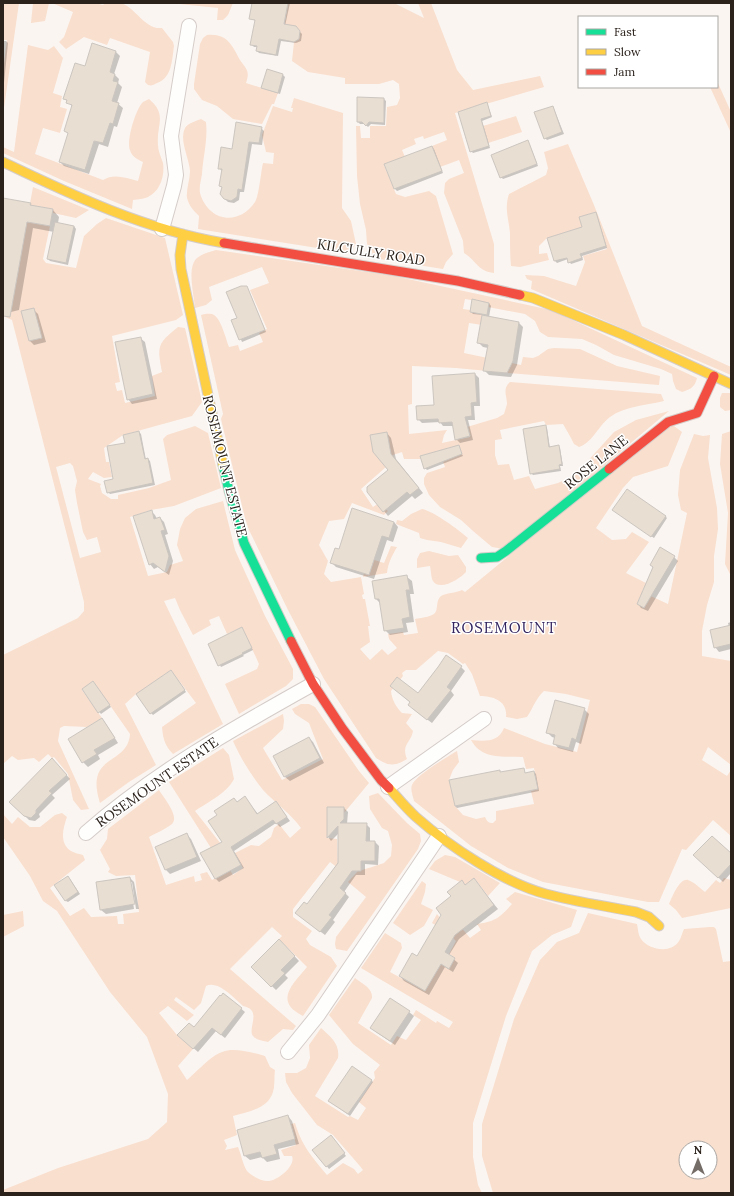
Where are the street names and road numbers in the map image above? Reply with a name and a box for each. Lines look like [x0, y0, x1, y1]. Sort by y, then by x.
street label: KILCULLY ROAD [316, 235, 426, 269]
street label: ROSEMOUNT ESTATE [199, 393, 251, 539]
street label: ROSE LANE [561, 431, 632, 493]
street label: ROSEMOUNT ESTATE [92, 733, 222, 831]

